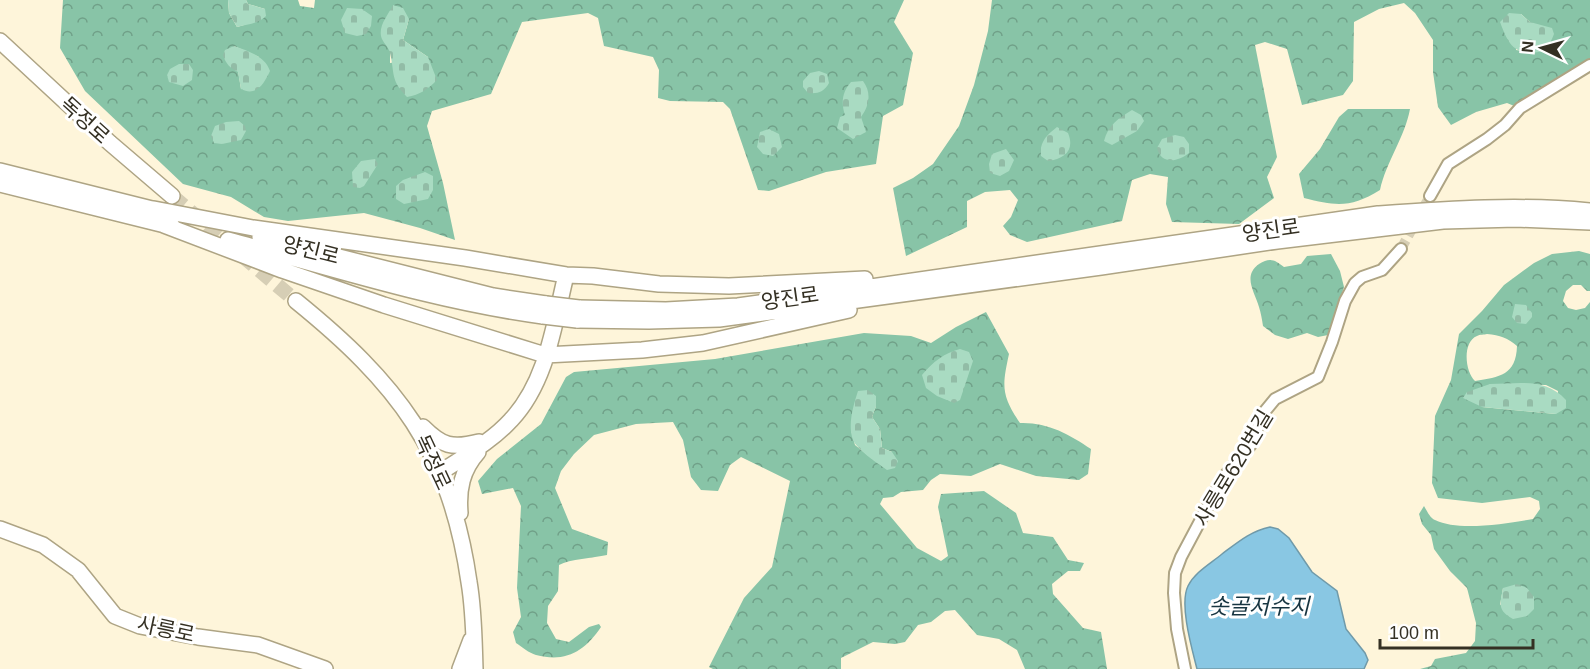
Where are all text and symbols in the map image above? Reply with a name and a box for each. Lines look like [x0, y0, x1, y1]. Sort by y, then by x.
north arrow [1512, 18, 1572, 78]
text: N [1519, 40, 1537, 53]
street label: 독정로 [56, 92, 114, 148]
street label: 양진로 [1241, 215, 1301, 245]
street label: 양진로 [280, 232, 342, 268]
street label: 양진로 [760, 283, 820, 313]
street label: 사릉로620번길 [1189, 406, 1277, 530]
street label: 독정로 [410, 431, 456, 493]
water label: 솟골저수지 [1208, 594, 1311, 619]
street label: 사릉로 [135, 612, 197, 646]
scale bar [1380, 612, 1533, 650]
text: 100 m [1389, 623, 1439, 643]

